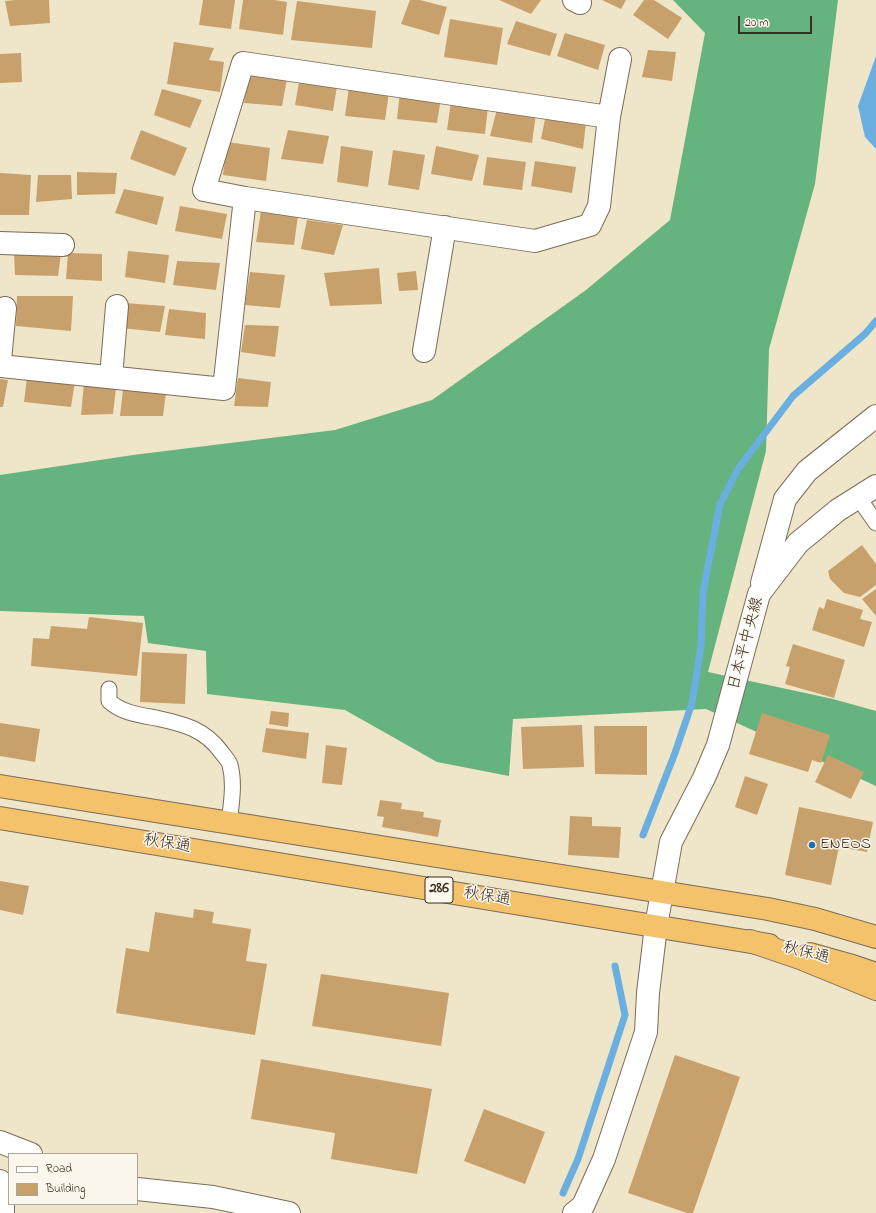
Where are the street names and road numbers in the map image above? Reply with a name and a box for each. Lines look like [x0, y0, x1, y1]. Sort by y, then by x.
street label: 日本平中央線 [725, 595, 769, 693]
street label: 秋保通 [142, 832, 192, 858]
road number: 286 [425, 877, 453, 903]
street label: 秋保通 [462, 885, 512, 911]
street label: 秋保通 [780, 939, 832, 969]

